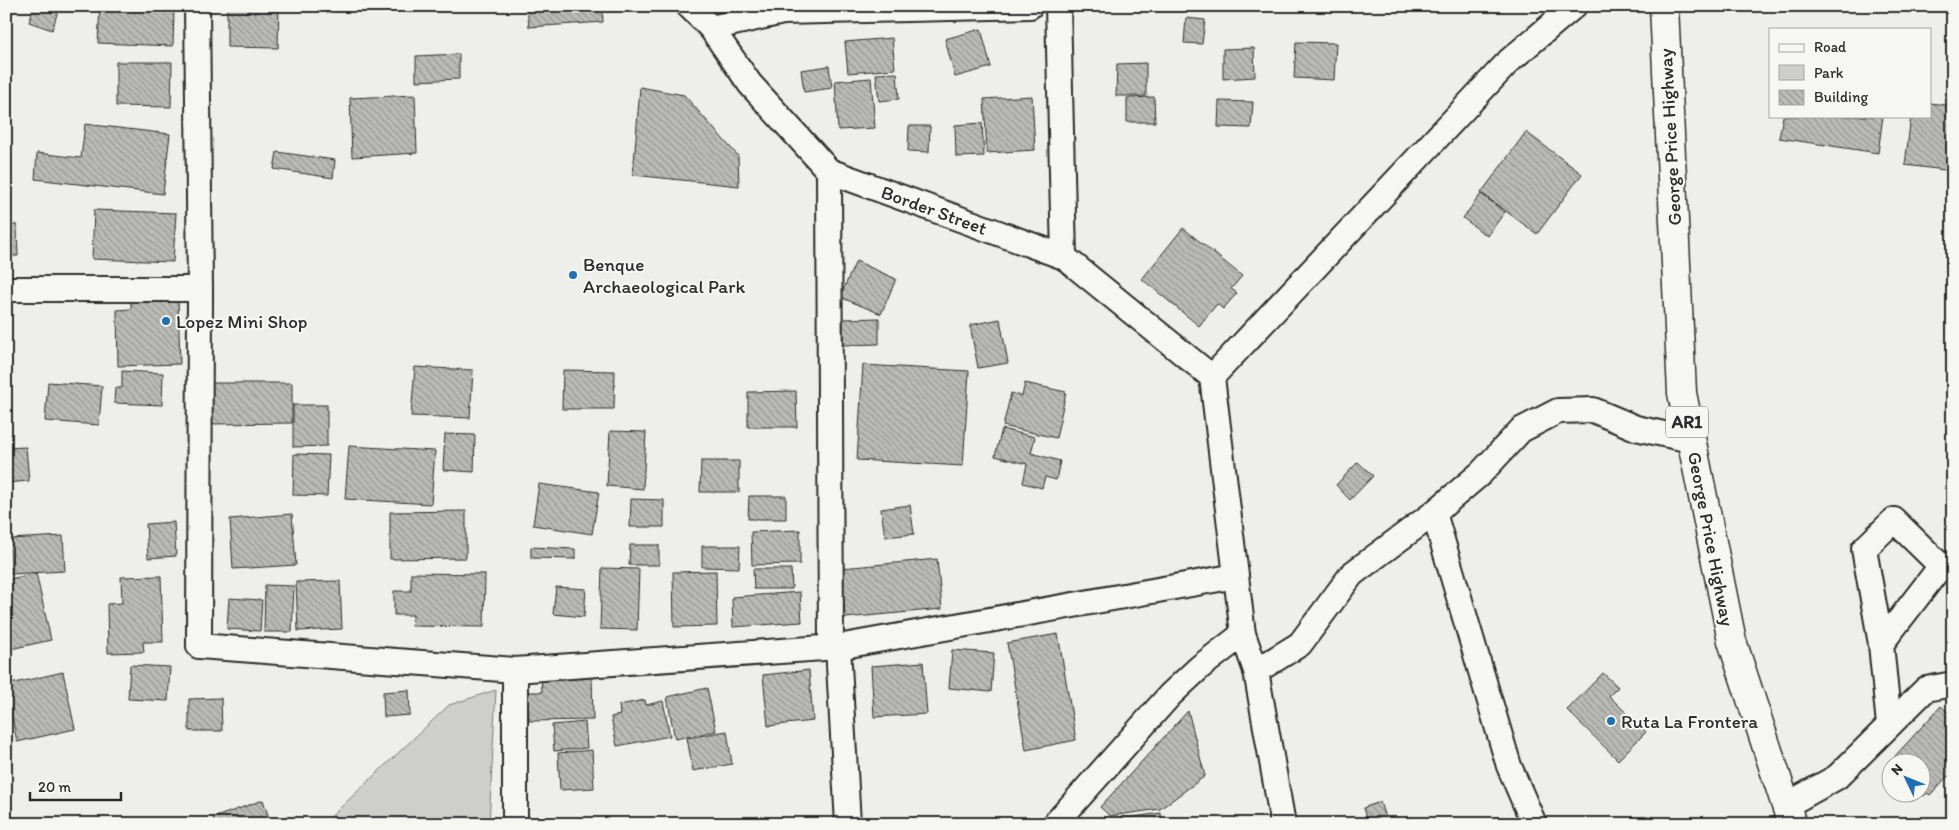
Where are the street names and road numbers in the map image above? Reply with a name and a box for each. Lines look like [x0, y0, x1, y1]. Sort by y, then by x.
street label: George Price Highway [1654, 48, 1686, 226]
street label: Border Street [878, 180, 990, 240]
road number: AR1 [1666, 407, 1708, 438]
street label: George Price Highway [1683, 450, 1739, 628]

